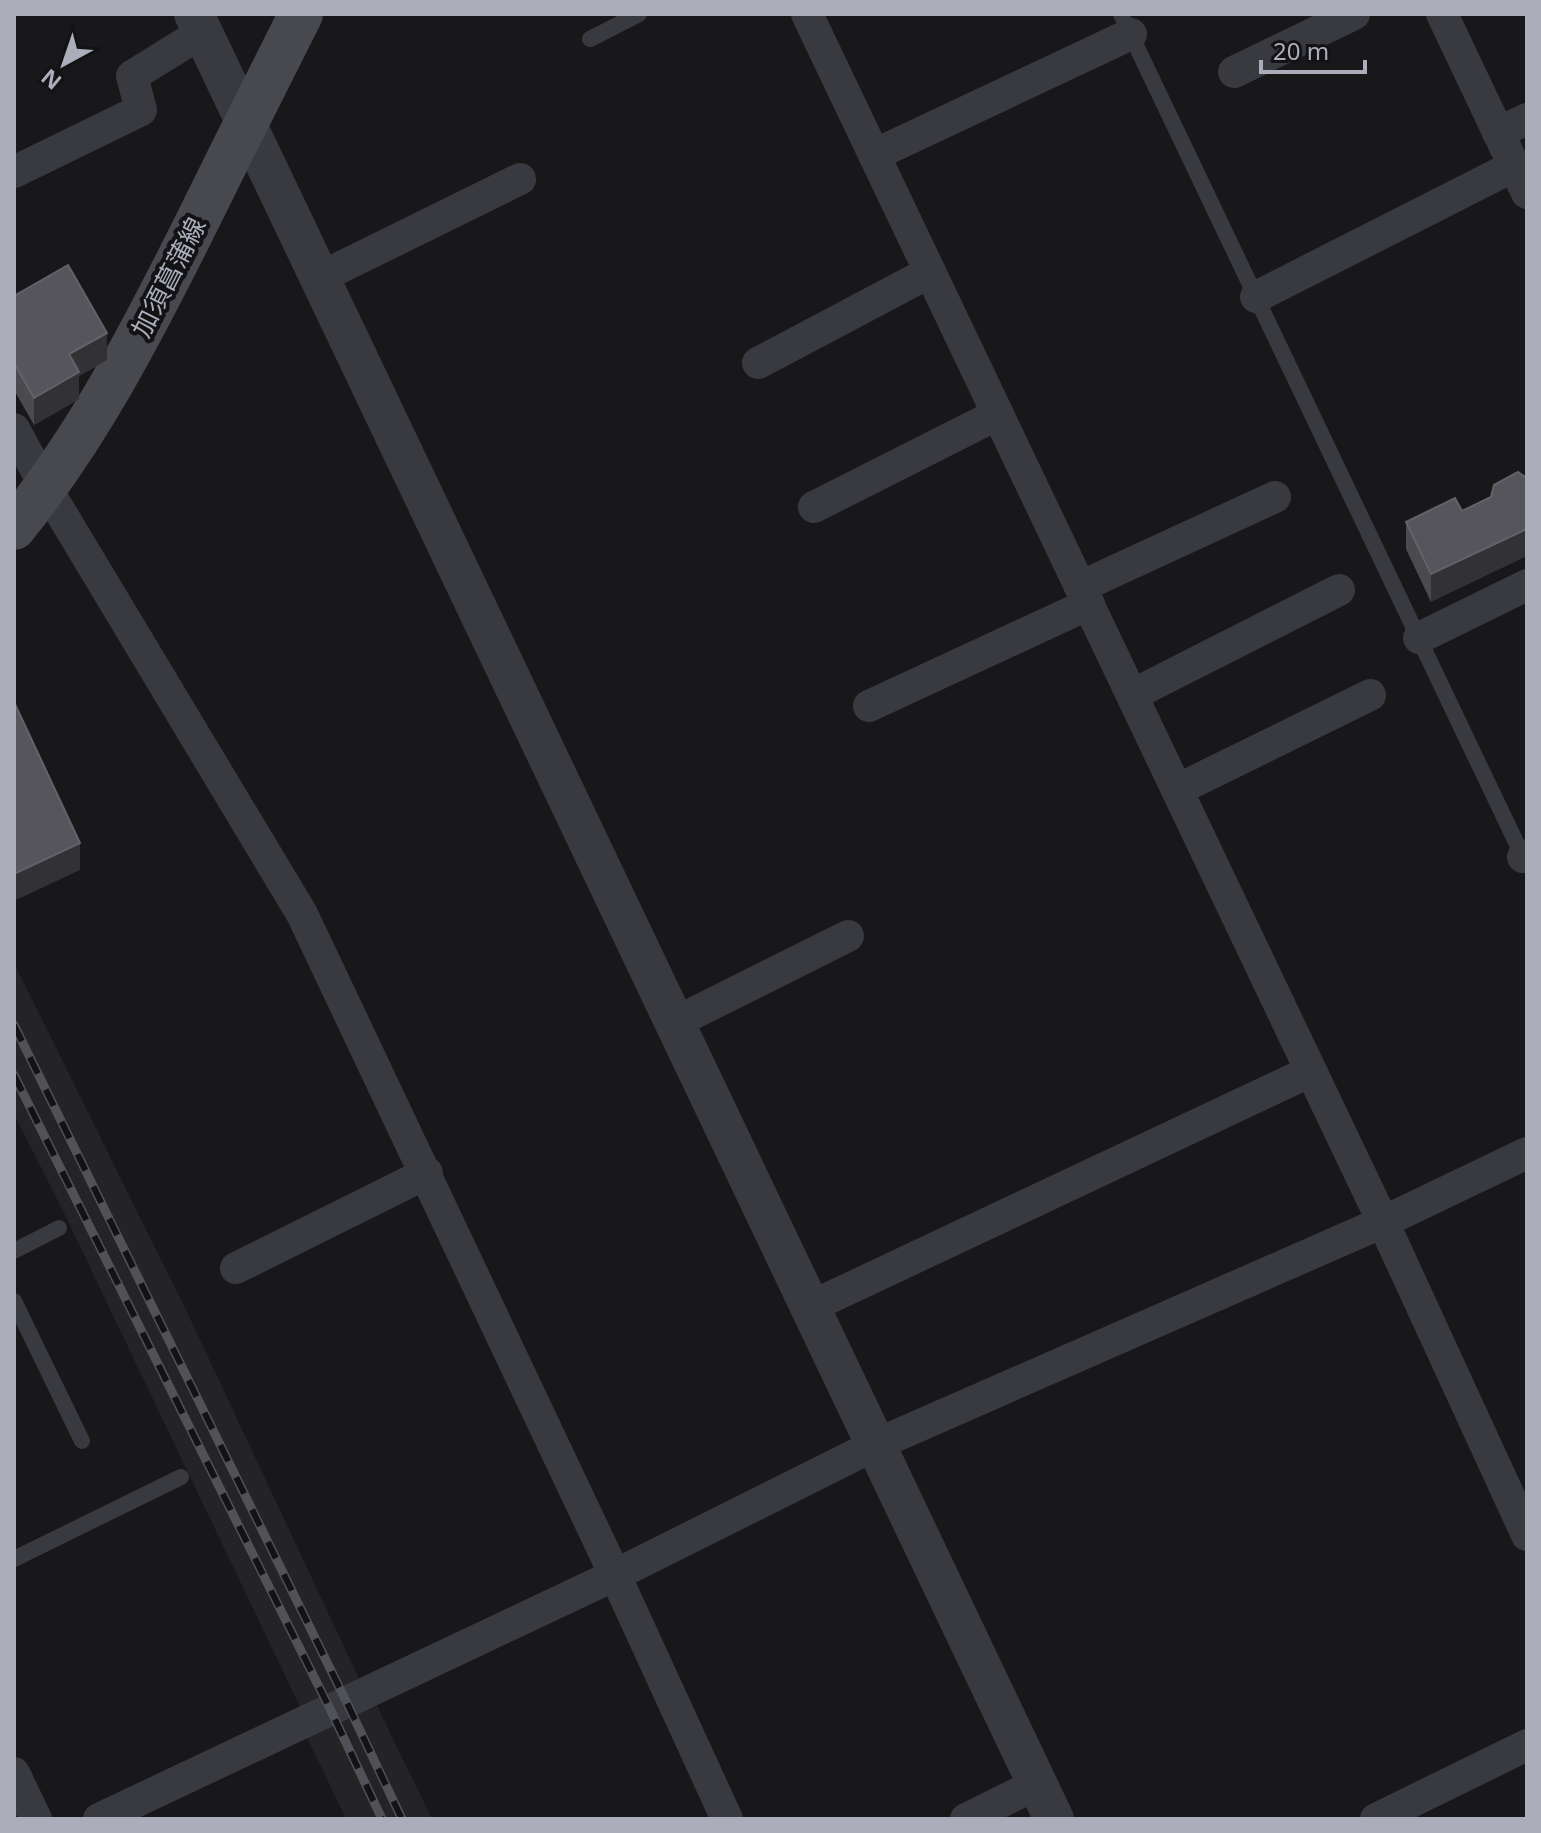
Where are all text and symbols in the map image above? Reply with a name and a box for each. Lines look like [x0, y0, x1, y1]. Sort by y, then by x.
north arrow [24, 24, 104, 104]
scale bar [1261, 24, 1365, 74]
text: 20 m [1273, 34, 1329, 67]
text: N [34, 63, 67, 97]
street label: 加須菖蒲線 [122, 211, 214, 343]

